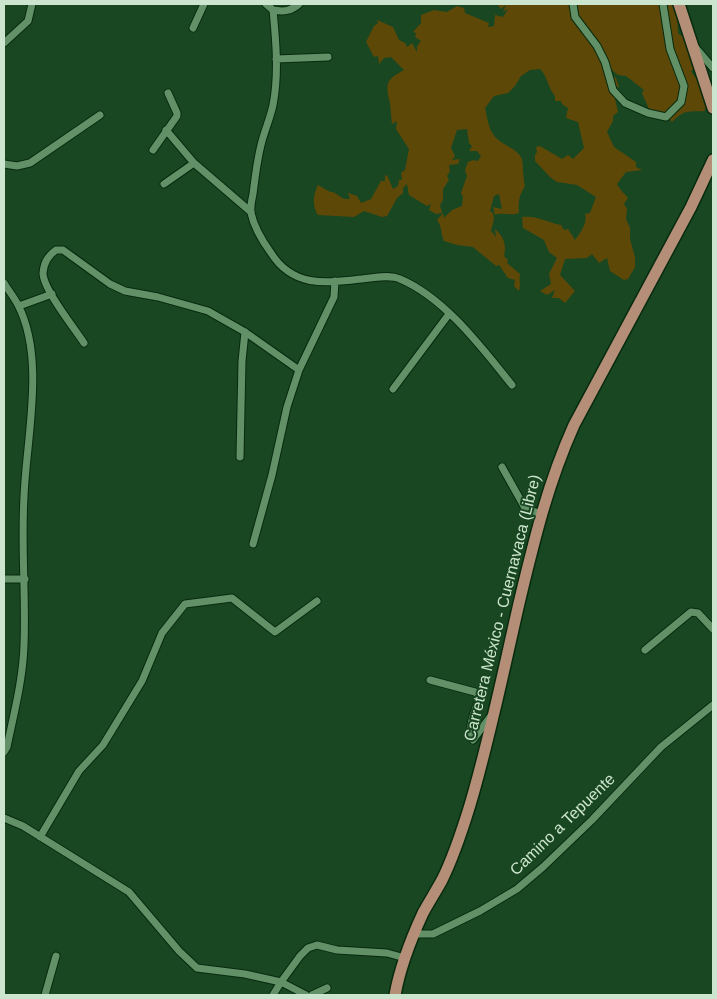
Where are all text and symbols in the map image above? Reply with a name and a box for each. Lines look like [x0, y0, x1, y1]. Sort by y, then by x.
street label: Carretera México - Cuernavaca (Libre) [461, 473, 545, 743]
street label: Camino a Tepuente [506, 770, 620, 880]

